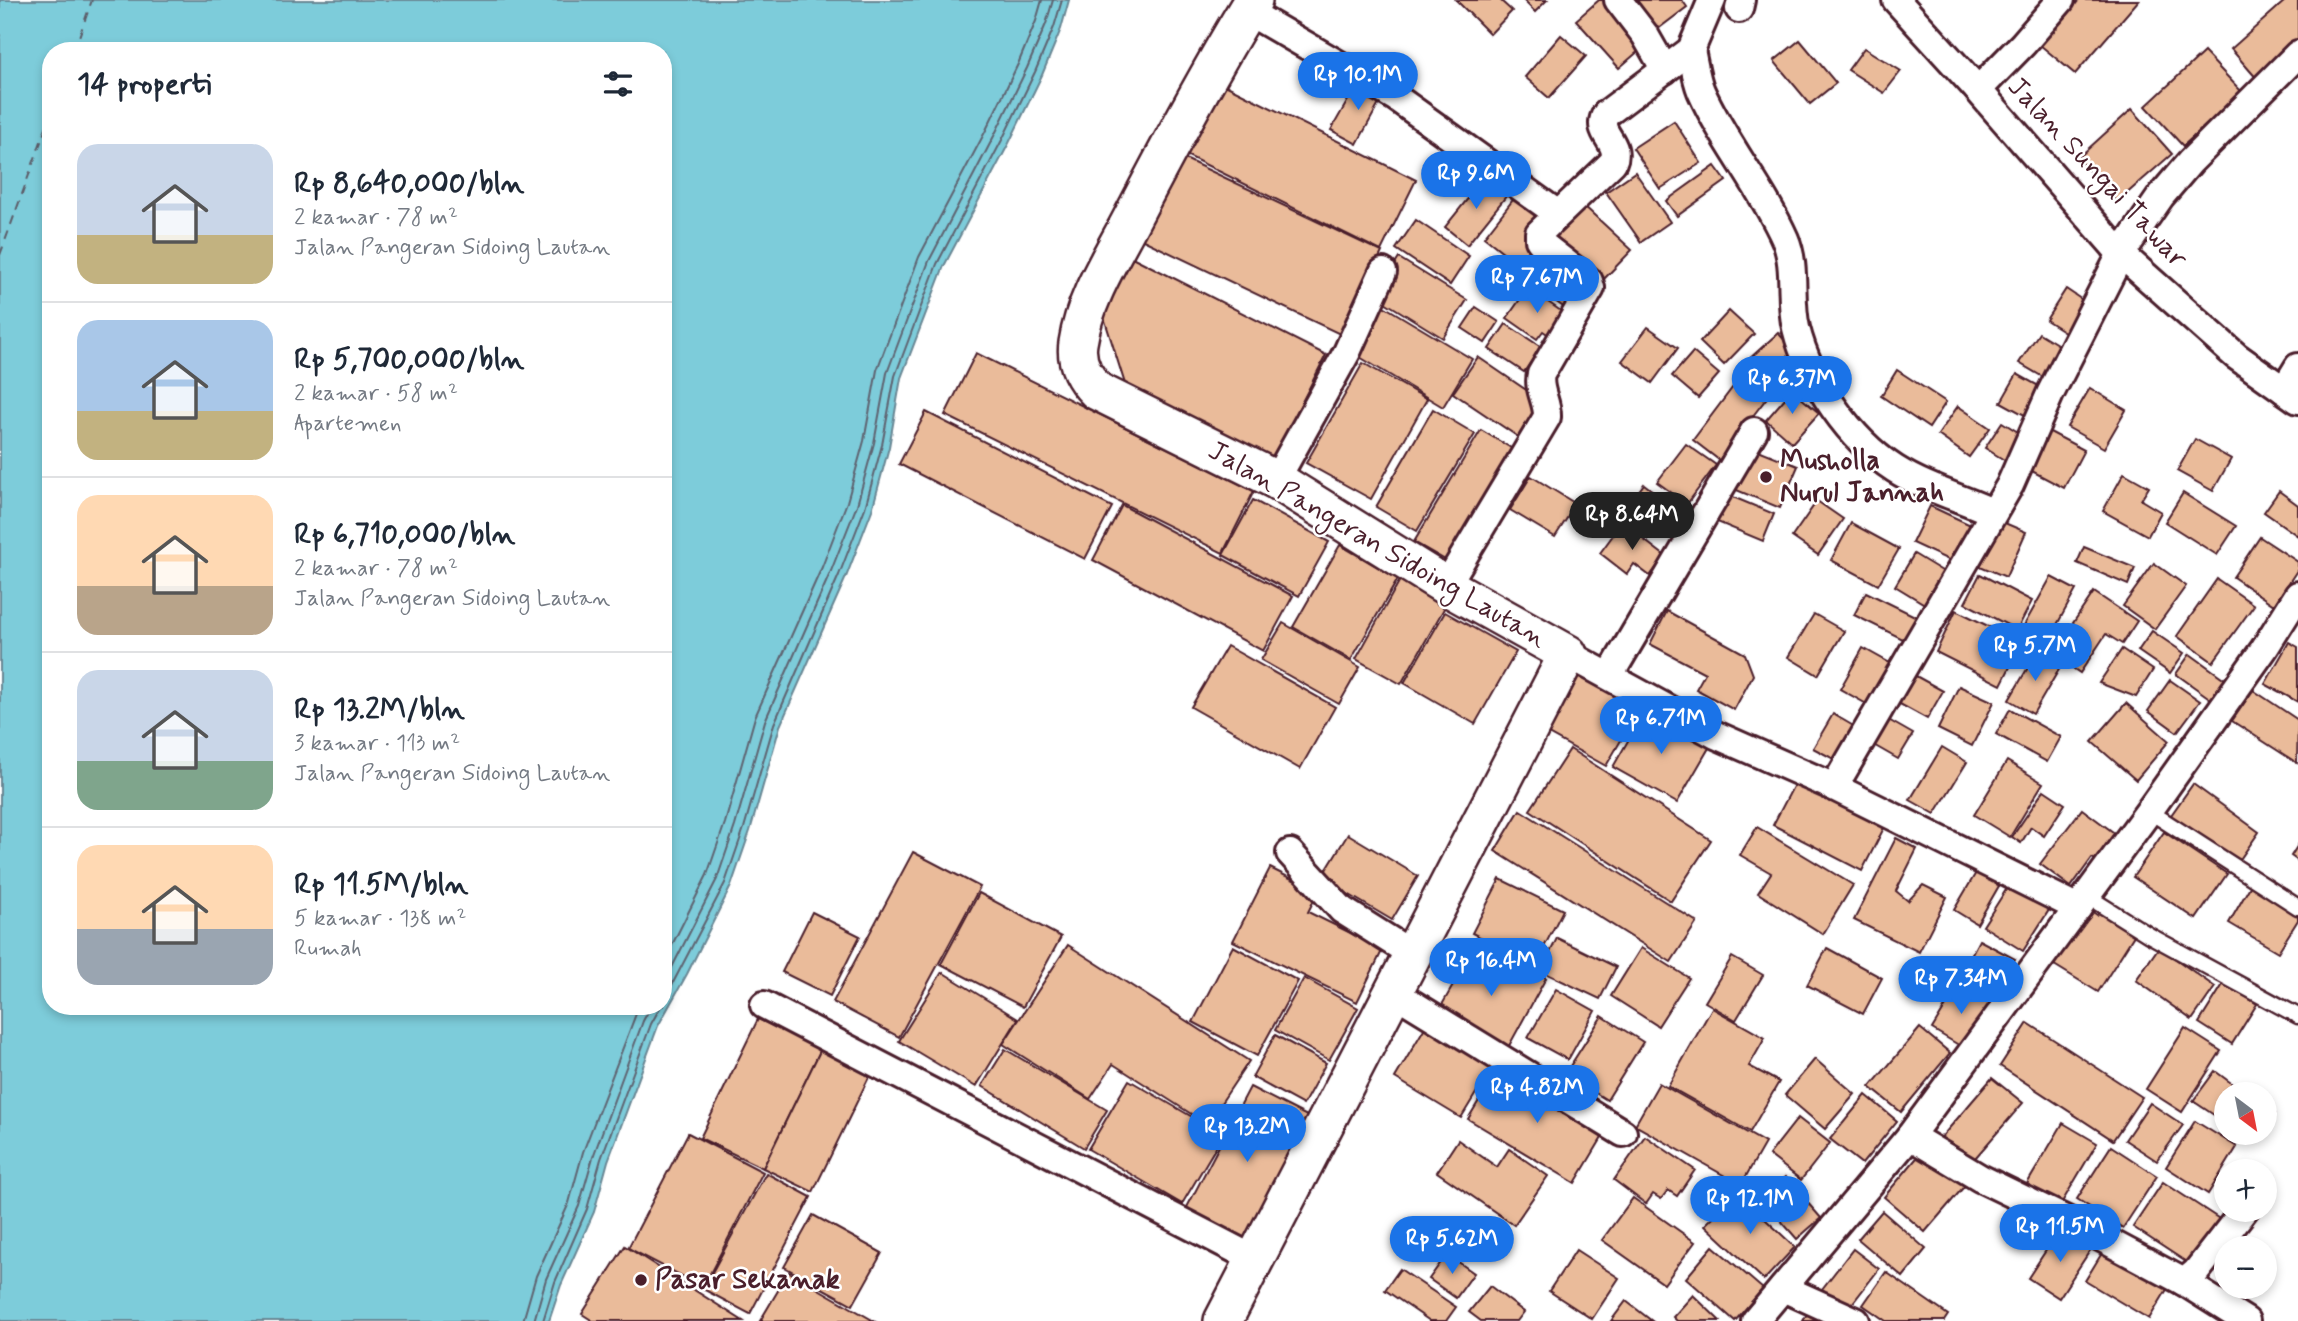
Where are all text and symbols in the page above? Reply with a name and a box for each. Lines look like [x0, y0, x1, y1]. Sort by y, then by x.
pin: Rp 10.1M [1286, 52, 1430, 112]
text: Rp 10.1M [1314, 60, 1402, 90]
text: 14 properti [77, 65, 211, 104]
icon: filters [599, 65, 637, 103]
street label: Jalan Sungai Tawar [1997, 69, 2196, 279]
pin: Rp 9.6M [1411, 152, 1541, 211]
text: Rp 9.6M [1437, 159, 1515, 189]
text: Rp 8,640,000/bln [294, 164, 524, 203]
icon: home [133, 172, 217, 256]
text: 2 kamar · 78 m² [294, 203, 458, 233]
text: Jalan Pangeran Sidoing Lautan [294, 233, 610, 263]
pin: Rp 7.67M [1465, 256, 1609, 315]
text: Rp 7.67M [1491, 263, 1583, 293]
text: Rp 5,700,000/bln [294, 340, 524, 379]
icon: home [133, 348, 217, 432]
pin: Rp 6.37M [1720, 356, 1864, 416]
text: Rp 6.37M [1748, 364, 1836, 394]
text: 2 kamar · 58 m² [294, 379, 458, 409]
text: Apartemen [294, 409, 402, 439]
street label: Jalan Pangeran Sidoing Lautan [1200, 433, 1553, 659]
place label: Musholla Nurul Jannah [1780, 443, 1944, 512]
marker: Musholla Nurul Jannah [1758, 469, 1774, 485]
pin: Rp 8.64M [1560, 492, 1704, 552]
text: Rp 8.64M [1585, 500, 1679, 530]
text: Rp 6,710,000/bln [294, 515, 515, 554]
icon: home [133, 523, 217, 607]
text: 2 kamar · 78 m² [294, 554, 458, 584]
text: Jalan Pangeran Sidoing Lautan [294, 584, 610, 614]
pin: Rp 5.7M [1970, 624, 2100, 683]
text: Rp 5.7M [1994, 631, 2076, 661]
text: Rp 13.2M/bln [294, 690, 465, 729]
pin: Rp 6.71M [1589, 696, 1733, 756]
icon: home [133, 698, 217, 782]
text: Rp 6.71M [1616, 704, 1706, 734]
text: 3 kamar · 113 m² [294, 729, 460, 759]
text: Jalan Pangeran Sidoing Lautan [294, 759, 610, 789]
text: Rp 11.5M/bln [294, 865, 468, 904]
icon: home [133, 873, 217, 957]
text: 5 kamar · 138 m² [294, 904, 466, 934]
text: Rumah [294, 934, 362, 964]
pin: Rp 16.4M [1419, 939, 1563, 998]
text: Rp 16.4M [1445, 946, 1537, 976]
pin: Rp 7.34M [1889, 956, 2033, 1016]
text: Rp 7.34M [1915, 964, 2007, 994]
pin: Rp 4.82M [1465, 1066, 1609, 1125]
text: Rp 4.82M [1490, 1073, 1584, 1103]
north arrow [2214, 1082, 2277, 1144]
map controls [2214, 1082, 2277, 1299]
pin: Rp 13.2M [1175, 1104, 1319, 1164]
text: Rp 13.2M [1204, 1112, 1290, 1142]
button: + [2214, 1159, 2277, 1222]
pin: Rp 12.1M [1678, 1176, 1822, 1236]
text: Rp 12.1M [1706, 1184, 1794, 1214]
pin: Rp 11.5M [1988, 1204, 2132, 1264]
text: Rp 11.5M [2016, 1212, 2104, 1242]
pin: Rp 5.62M [1380, 1216, 1524, 1276]
text: Rp 5.62M [1406, 1224, 1498, 1254]
button: − [2214, 1236, 2277, 1299]
place label: Pasar Sekanak [655, 1262, 840, 1299]
marker: Pasar Sekanak [633, 1272, 649, 1288]

